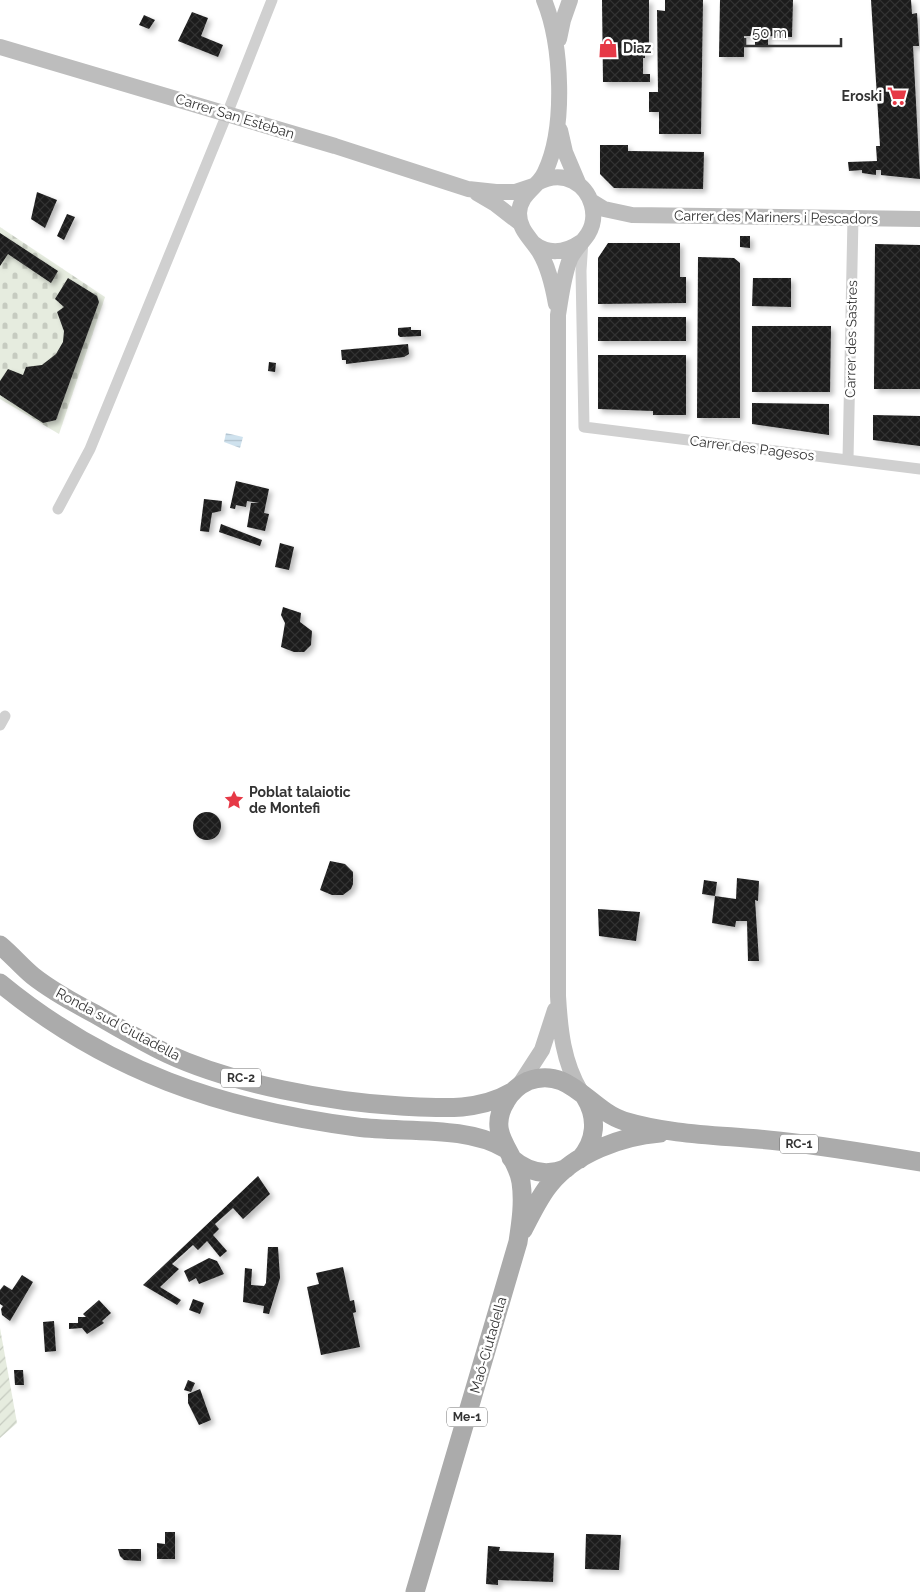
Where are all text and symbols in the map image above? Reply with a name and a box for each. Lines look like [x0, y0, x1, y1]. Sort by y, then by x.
scale bar [745, 15, 841, 47]
text: 50 m [752, 24, 787, 42]
shop icon: Diaz [597, 37, 619, 59]
place label: Diaz [623, 40, 652, 56]
supermarket icon: Eroski [886, 85, 908, 107]
place label: Eroski [842, 88, 882, 104]
street label: Carrer San Esteban [174, 90, 296, 142]
street label: Carrer des Mariners i Pescadors [674, 207, 878, 227]
street label: Carrer des Sastres [842, 280, 860, 398]
street label: Carrer des Pagesos [689, 432, 815, 464]
place label: Poblat talaiotic de Montefi [249, 784, 351, 816]
place icon: Poblat talaiotic de Montefi [223, 789, 245, 811]
street label: Ronda sud Ciutadella [53, 985, 183, 1063]
road number: RC-2 [221, 1068, 261, 1088]
road number: RC-1 [780, 1134, 818, 1154]
street label: Maó-Ciutadella [467, 1295, 509, 1395]
road number: Me-1 [447, 1408, 487, 1426]

